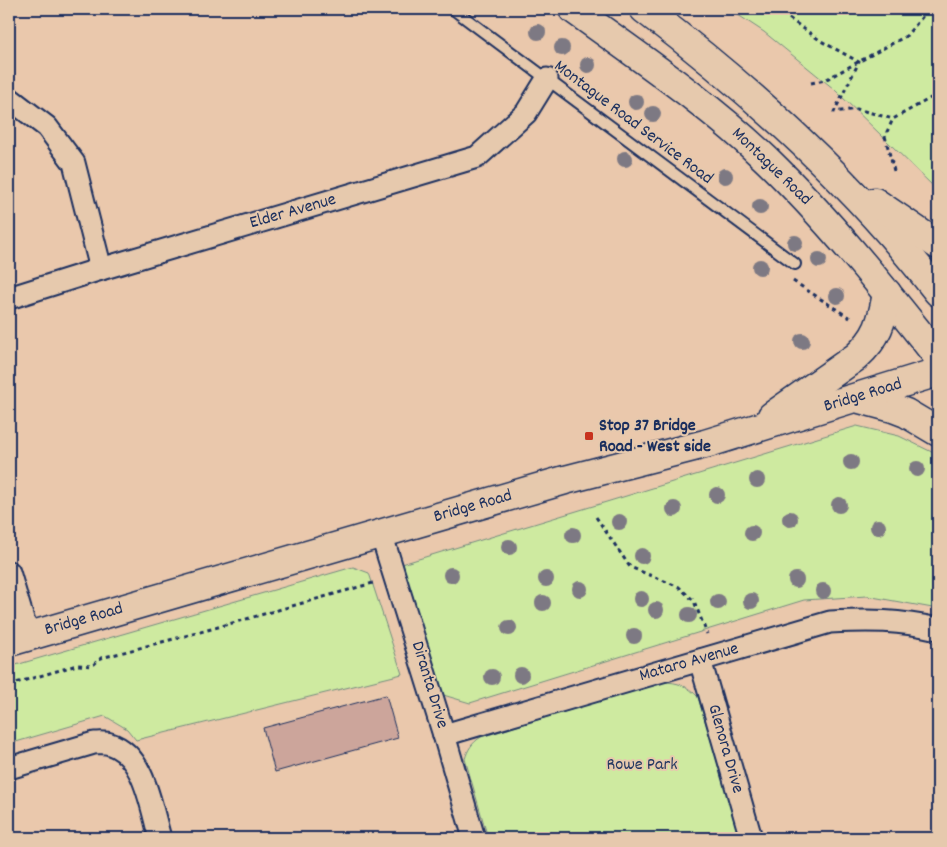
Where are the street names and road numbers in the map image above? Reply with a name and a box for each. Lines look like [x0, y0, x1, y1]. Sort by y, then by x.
street label: Montague Road Service Road [548, 55, 718, 191]
street label: Montague Road [725, 122, 817, 212]
street label: Elder Avenue [247, 188, 339, 236]
street label: Bridge Road [821, 372, 905, 420]
street label: Bridge Road [431, 484, 515, 530]
street label: Bridge Road [42, 597, 126, 643]
street label: Mataro Avenue [636, 637, 742, 689]
street label: Diranta Drive [404, 638, 454, 732]
street label: Glenora Drive [700, 702, 750, 797]

